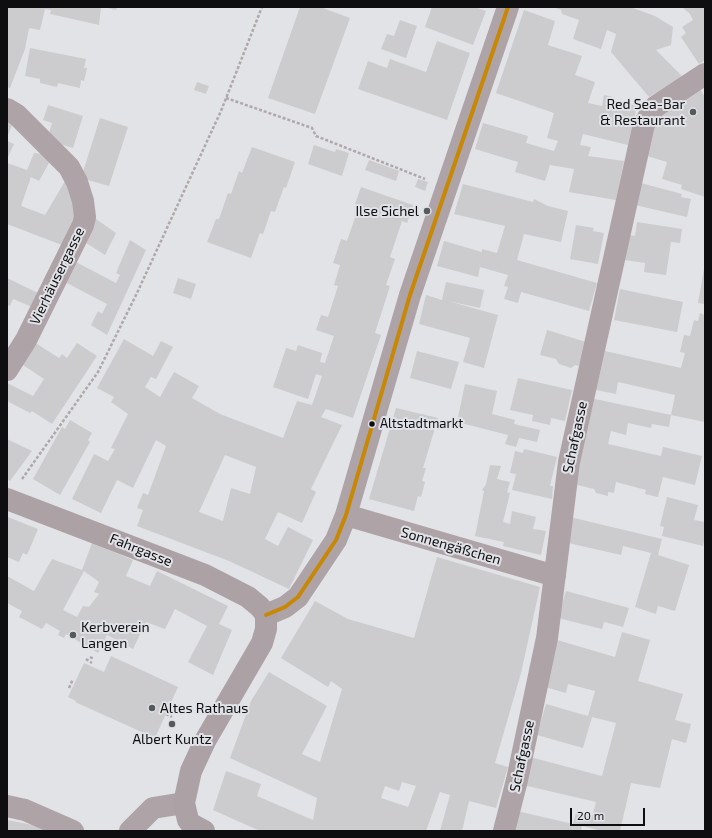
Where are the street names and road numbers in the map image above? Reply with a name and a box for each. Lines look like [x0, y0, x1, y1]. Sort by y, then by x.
street label: Vierhäusergasse [26, 225, 88, 327]
street label: Schafgasse [559, 400, 591, 474]
street label: Sonnengäßchen [399, 524, 503, 568]
street label: Fahrgasse [107, 530, 175, 570]
street label: Schafgasse [506, 719, 538, 793]

